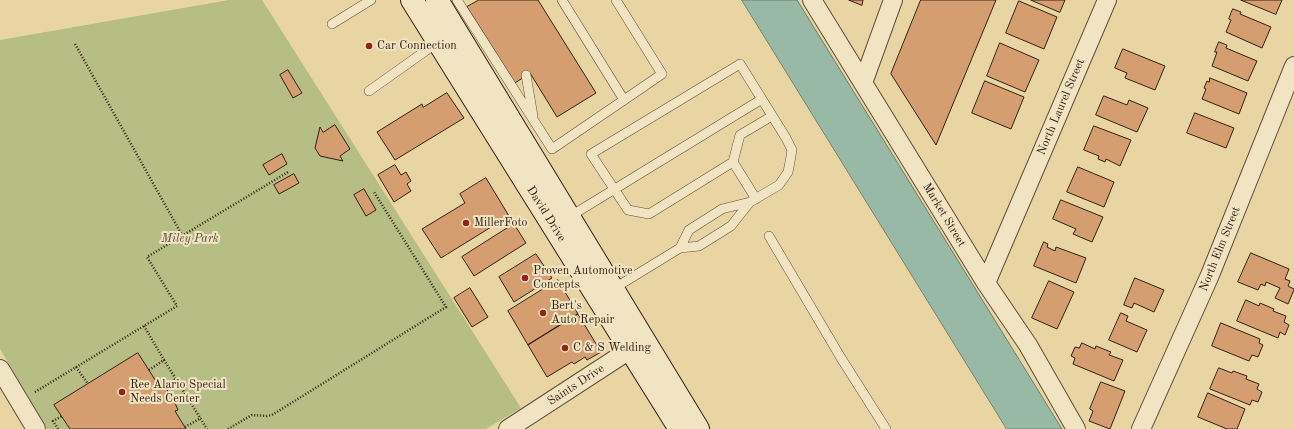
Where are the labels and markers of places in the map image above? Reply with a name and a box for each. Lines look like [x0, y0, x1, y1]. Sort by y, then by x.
place label: Car Connection [377, 39, 457, 53]
marker: Car Connection [364, 41, 374, 51]
place label: MillerFoto [474, 216, 528, 230]
marker: MillerFoto [461, 218, 471, 228]
place label: Proven Automotive Concepts [533, 264, 633, 292]
marker: Proven Automotive Concepts [520, 273, 530, 283]
place label: Bert's Auto Repair [551, 299, 615, 327]
marker: Bert's Auto Repair [538, 308, 548, 318]
place label: C & S Welding [573, 341, 651, 355]
marker: C & S Welding [560, 343, 570, 353]
place label: Ree Alario Special Needs Center [130, 378, 226, 406]
marker: Ree Alario Special Needs Center [117, 387, 127, 397]

